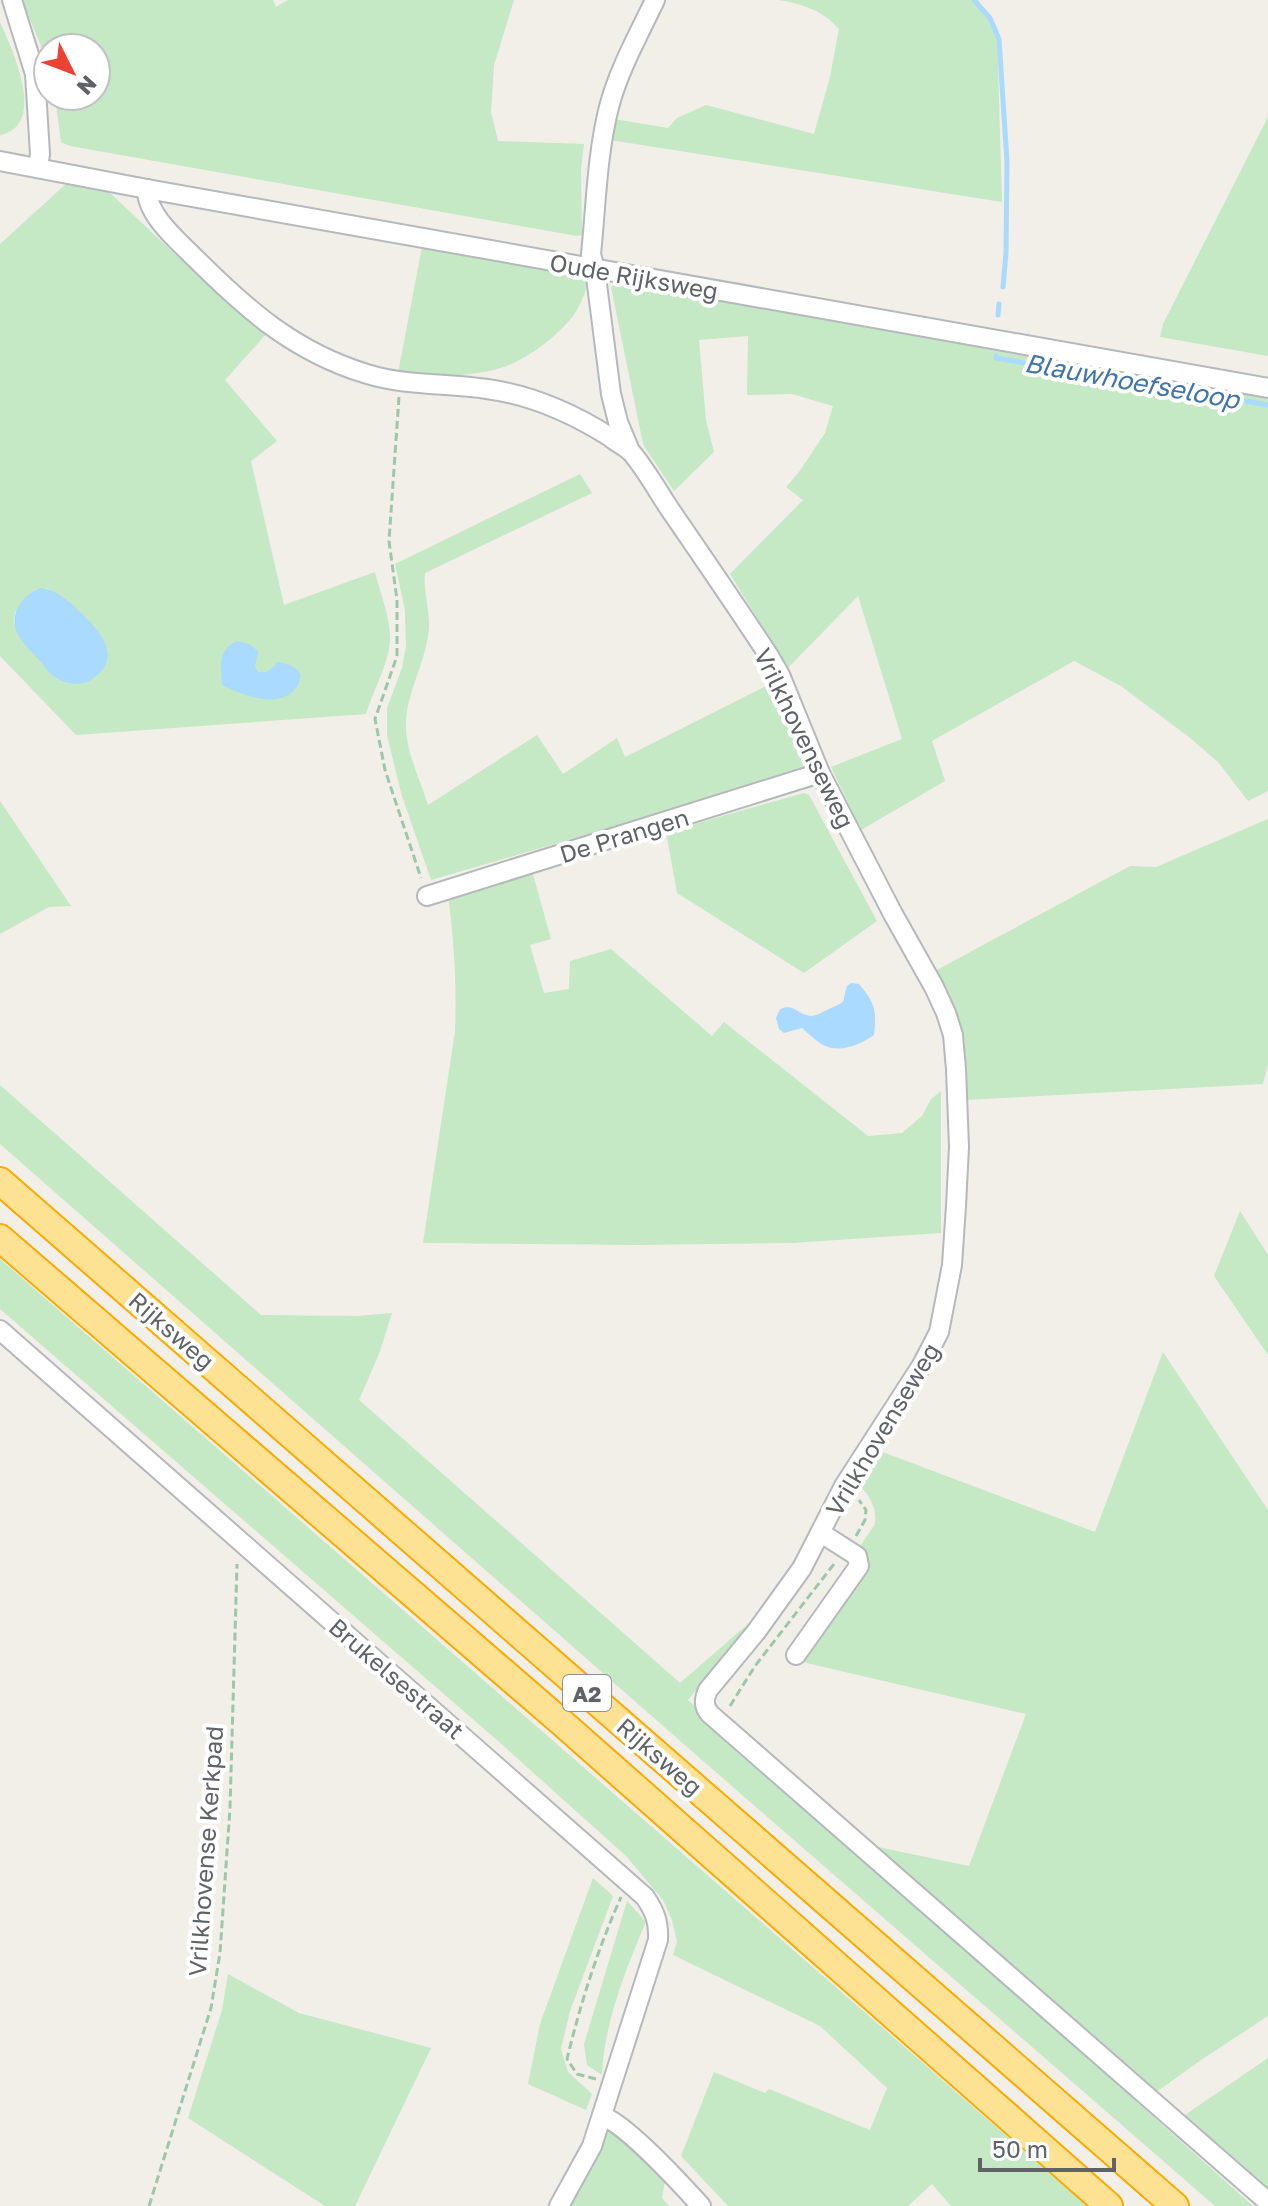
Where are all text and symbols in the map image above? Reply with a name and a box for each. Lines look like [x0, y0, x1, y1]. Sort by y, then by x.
north arrow [32, 32, 112, 112]
text: N [72, 70, 103, 101]
street label: Oude Rijksweg [548, 247, 720, 305]
water label: Blauwhoefseloop [1022, 347, 1244, 415]
street label: Vrilkhovenseweg [749, 643, 861, 833]
street label: De Prangen [556, 802, 692, 868]
street label: Rijksweg [123, 1285, 221, 1375]
street label: Vrilkhovenseweg [819, 1337, 945, 1521]
street label: Brukelsestraat [324, 1612, 470, 1744]
road number: A2 [563, 1675, 611, 1711]
street label: Rijksweg [611, 1711, 709, 1801]
street label: Vrilkhovense Kerkpad [182, 1725, 228, 1977]
scale bar [980, 2122, 1114, 2172]
text: 50 m [992, 2134, 1048, 2163]

